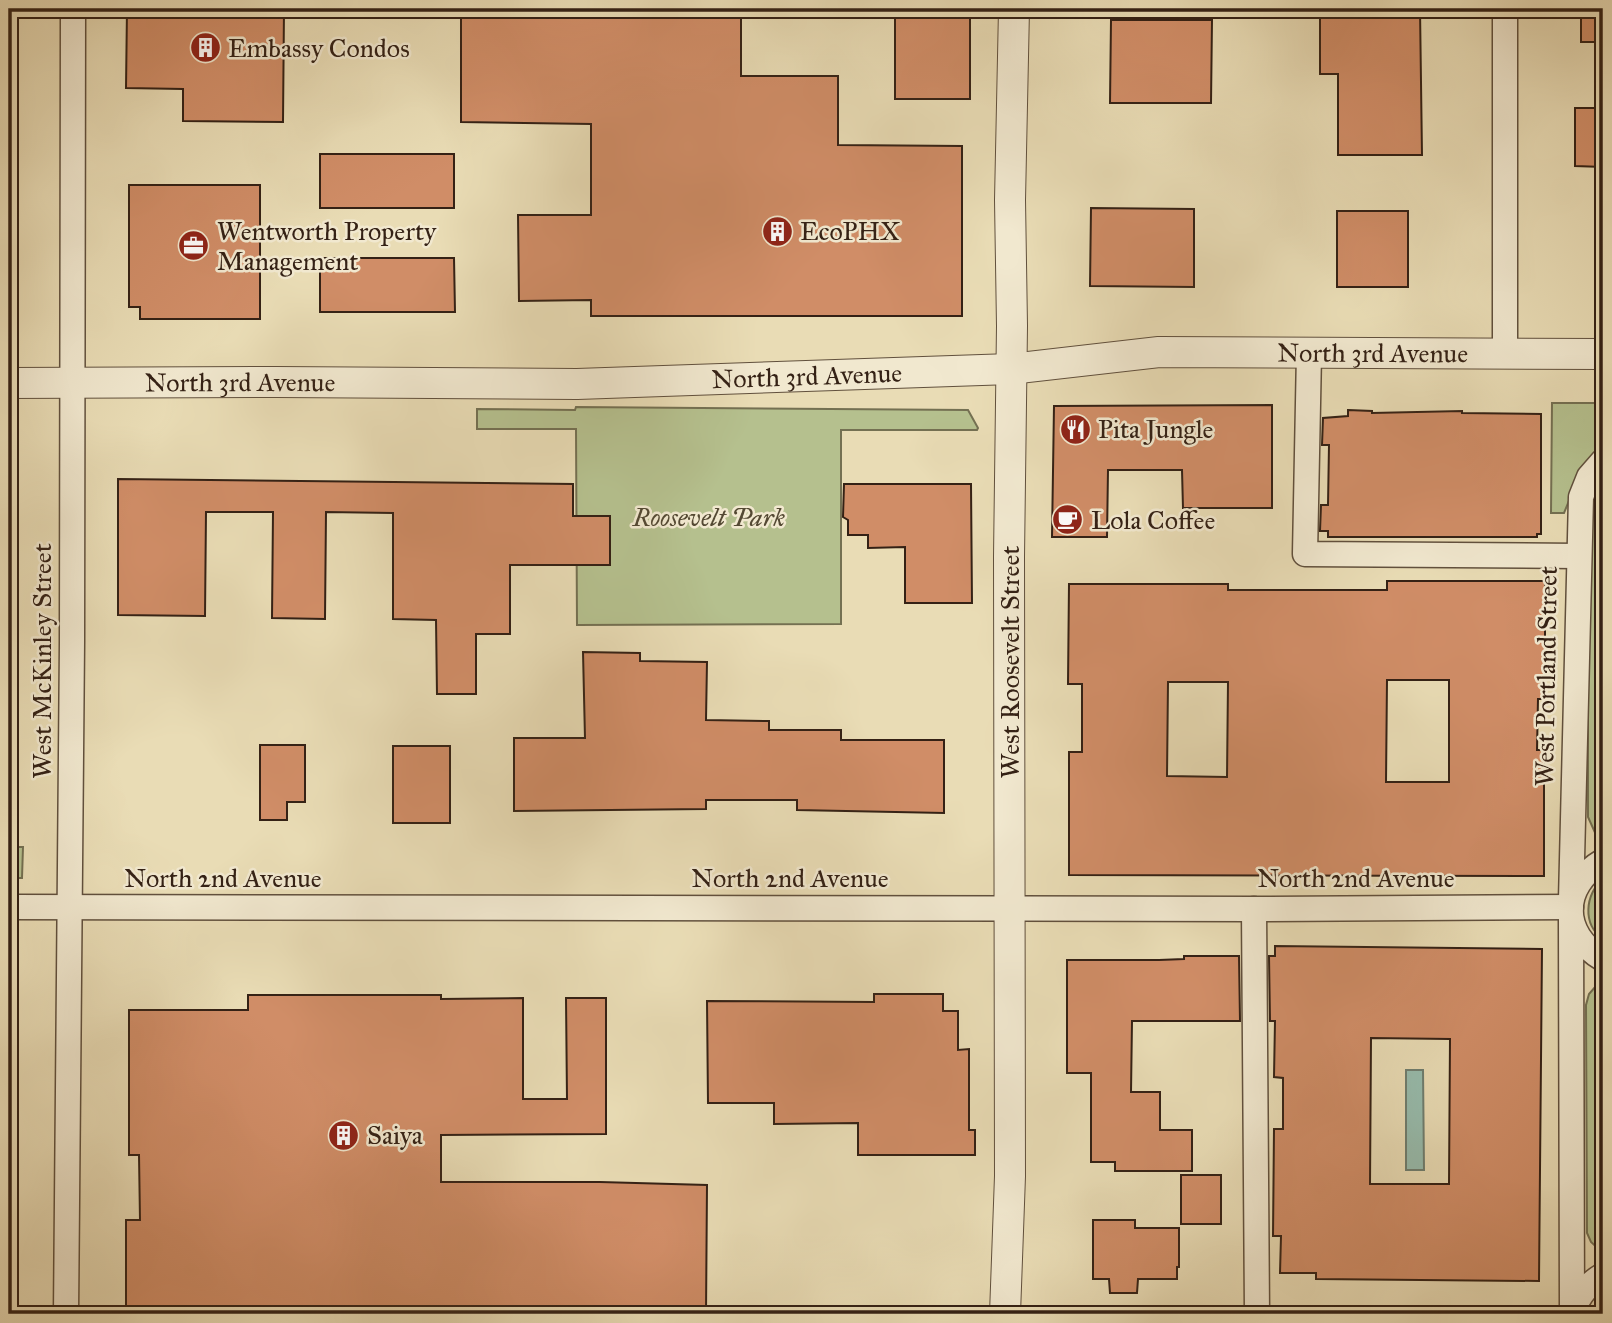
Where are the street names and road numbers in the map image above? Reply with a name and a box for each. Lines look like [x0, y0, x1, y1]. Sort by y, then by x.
street label: North 3rd Avenue [1277, 337, 1468, 369]
street label: North 3rd Avenue [711, 357, 903, 395]
street label: North 3rd Avenue [145, 366, 336, 398]
street label: West McKinley Street [26, 543, 58, 779]
street label: West Roosevelt Street [994, 546, 1026, 778]
street label: West Portland Street [1528, 565, 1564, 787]
street label: North 2nd Avenue [124, 862, 322, 894]
street label: North 2nd Avenue [691, 862, 889, 894]
street label: North 2nd Avenue [1257, 862, 1455, 894]

